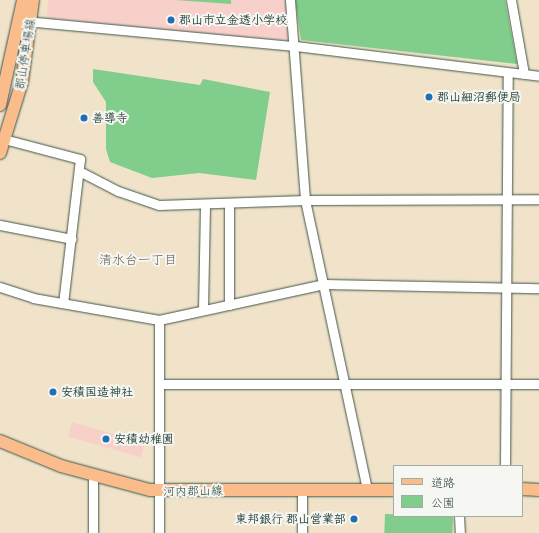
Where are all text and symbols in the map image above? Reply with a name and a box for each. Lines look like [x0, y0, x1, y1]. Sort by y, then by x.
place label: 郡山市立金透小学校 [179, 13, 287, 27]
marker: 郡山市立金透小学校 [166, 15, 176, 25]
street label: 郡山停車場線 [12, 17, 38, 91]
place label: 郡山細沼郵便局 [437, 90, 521, 104]
marker: 郡山細沼郵便局 [424, 92, 434, 102]
place label: 善導寺 [92, 111, 128, 125]
marker: 善導寺 [79, 113, 89, 123]
district label: 清水台一丁目 [99, 252, 177, 268]
place label: 安積国造神社 [61, 385, 133, 399]
marker: 安積国造神社 [48, 387, 58, 397]
place label: 安積幼稚園 [114, 432, 174, 446]
marker: 安積幼稚園 [101, 434, 111, 444]
legend [393, 465, 523, 517]
text: 道路 [431, 475, 455, 490]
street label: 河内郡山線 [163, 483, 223, 499]
text: 公園 [431, 495, 455, 510]
place label: 東邦銀行 郡山営業部 [235, 512, 346, 526]
marker: 東邦銀行 郡山営業部 [349, 514, 359, 524]

